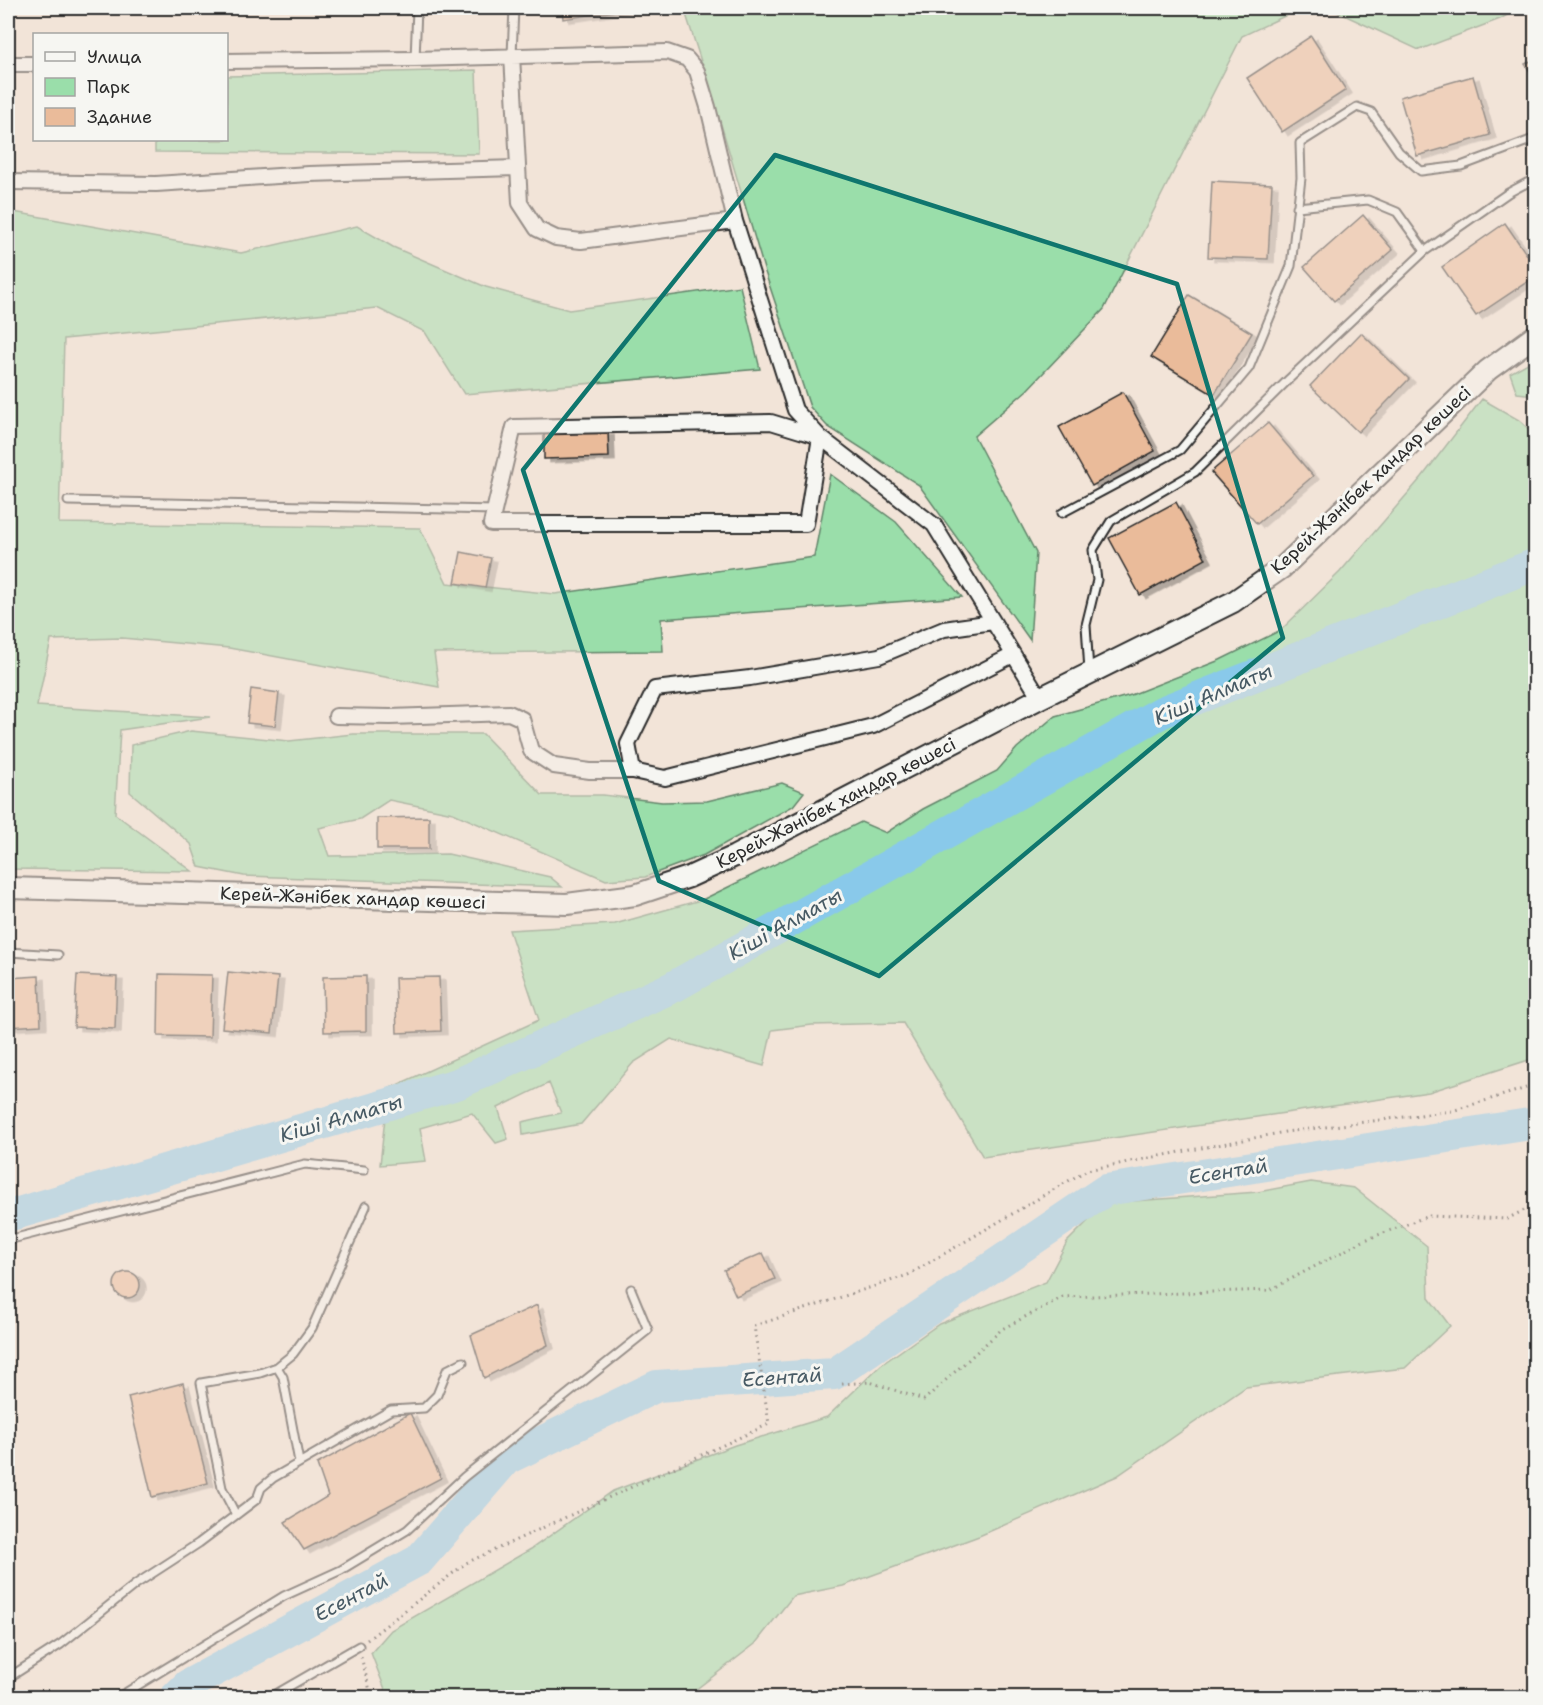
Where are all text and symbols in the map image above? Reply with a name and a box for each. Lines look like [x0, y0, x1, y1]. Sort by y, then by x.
legend [33, 33, 228, 141]
text: Улица [87, 45, 141, 69]
text: Парк [87, 75, 130, 99]
text: Здание [87, 105, 152, 129]
street label: Керей-Жәнібек хандар көшесі [1266, 381, 1476, 579]
water label: Кіші Алматы [1150, 657, 1276, 731]
street label: Керей-Жәнібек хандар көшесі [712, 732, 960, 874]
street label: Керей-Жәнібек хандар көшесі [220, 881, 486, 915]
water label: Кіші Алматы [723, 882, 847, 966]
water label: Кіші Алматы [277, 1088, 405, 1148]
water label: Есентай [1186, 1152, 1270, 1190]
water label: Есентай [741, 1361, 823, 1393]
water label: Есентай [310, 1567, 392, 1627]

